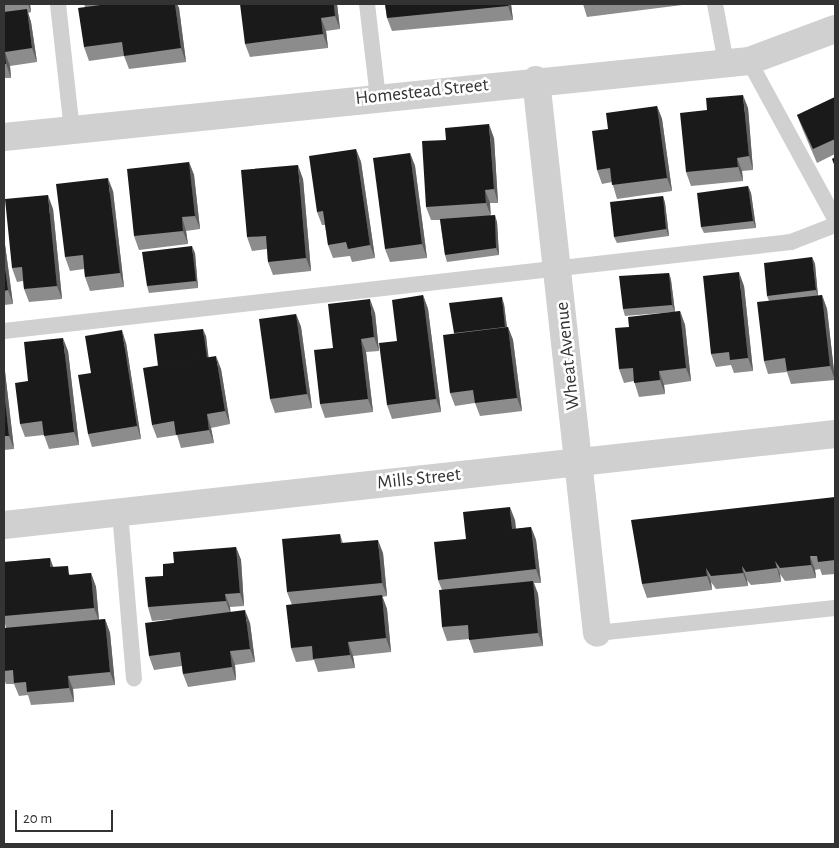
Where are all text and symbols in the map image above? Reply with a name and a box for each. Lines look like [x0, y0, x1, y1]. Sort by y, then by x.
street label: Homestead Street [354, 74, 490, 110]
street label: Wheat Avenue [551, 301, 585, 411]
street label: Mills Street [376, 463, 462, 495]
scale bar [18, 800, 115, 832]
text: 20 m [23, 811, 52, 826]

